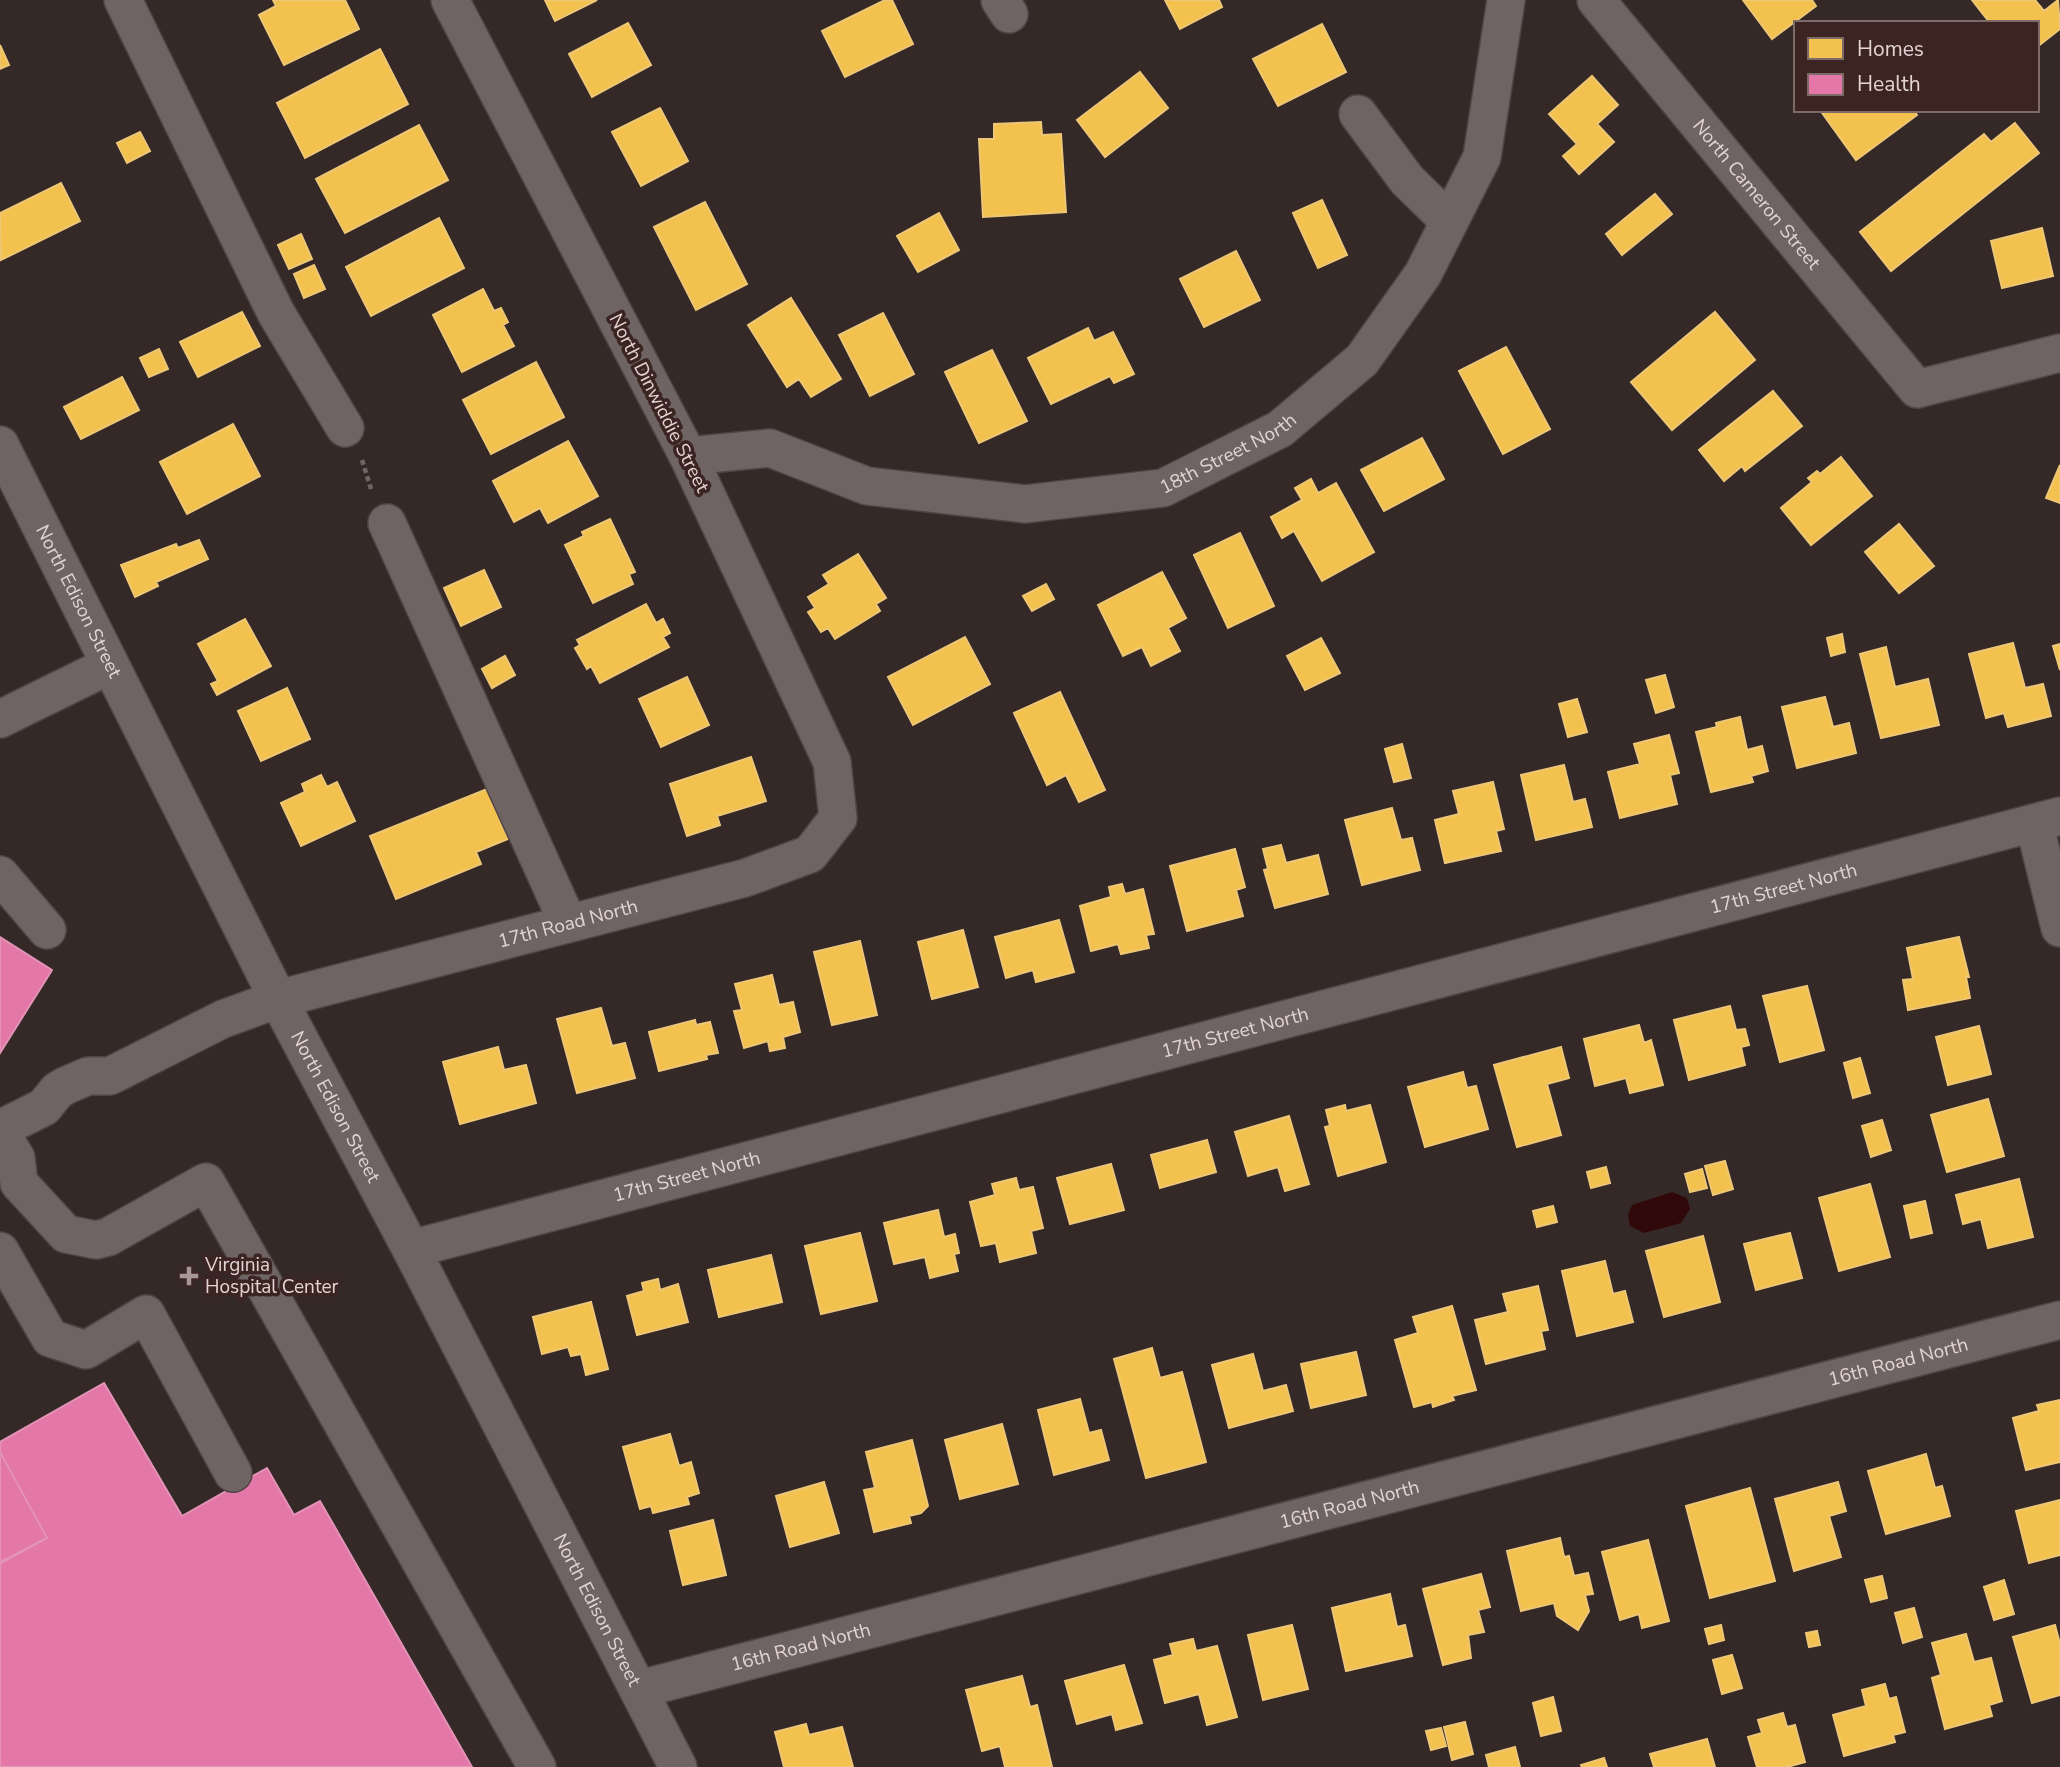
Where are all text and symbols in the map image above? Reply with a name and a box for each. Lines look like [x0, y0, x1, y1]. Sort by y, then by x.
legend [1794, 21, 2039, 112]
text: Homes [1857, 35, 1924, 63]
text: Health [1857, 70, 1921, 98]
street label: North Cameron Street [1687, 114, 1826, 275]
street label: North Dinwiddie Street [603, 309, 716, 497]
street label: 18th Street North [1155, 407, 1302, 501]
street label: North Edison Street [29, 520, 128, 683]
street label: 17th Street North [1707, 857, 1860, 920]
street label: 17th Road North [495, 893, 641, 954]
street label: 17th Street North [1159, 1001, 1312, 1064]
street label: North Edison Street [284, 1027, 386, 1187]
street label: 17th Street North [610, 1145, 763, 1208]
place label: Virginia Hospital Center [204, 1252, 339, 1300]
marker: Virginia Hospital Center [179, 1266, 199, 1286]
street label: 16th Road North [1825, 1331, 1971, 1393]
street label: 16th Road North [1277, 1474, 1422, 1535]
street label: North Edison Street [547, 1529, 647, 1691]
street label: 16th Road North [728, 1617, 873, 1678]

